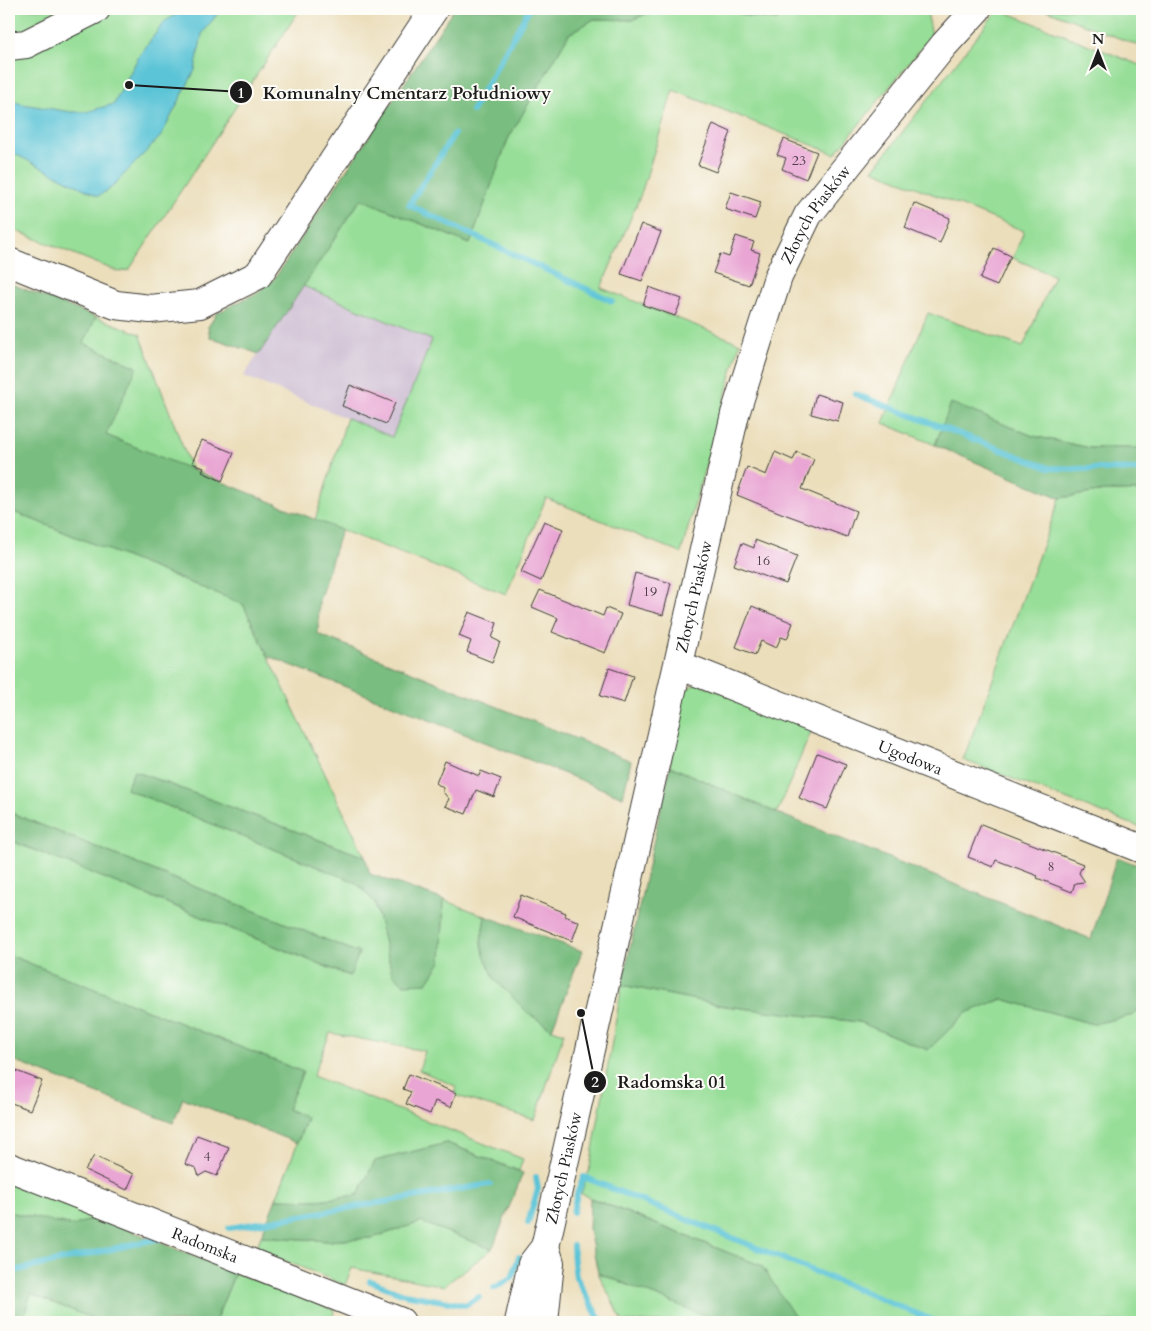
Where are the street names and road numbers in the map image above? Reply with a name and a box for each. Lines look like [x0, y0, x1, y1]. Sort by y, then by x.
street label: Złotych Piasków [776, 160, 856, 268]
street label: Złotych Piasków [671, 538, 718, 655]
street label: Ugodowa [875, 735, 946, 781]
street label: Złotych Piasków [541, 1110, 588, 1226]
street label: Radomska [168, 1222, 241, 1269]

